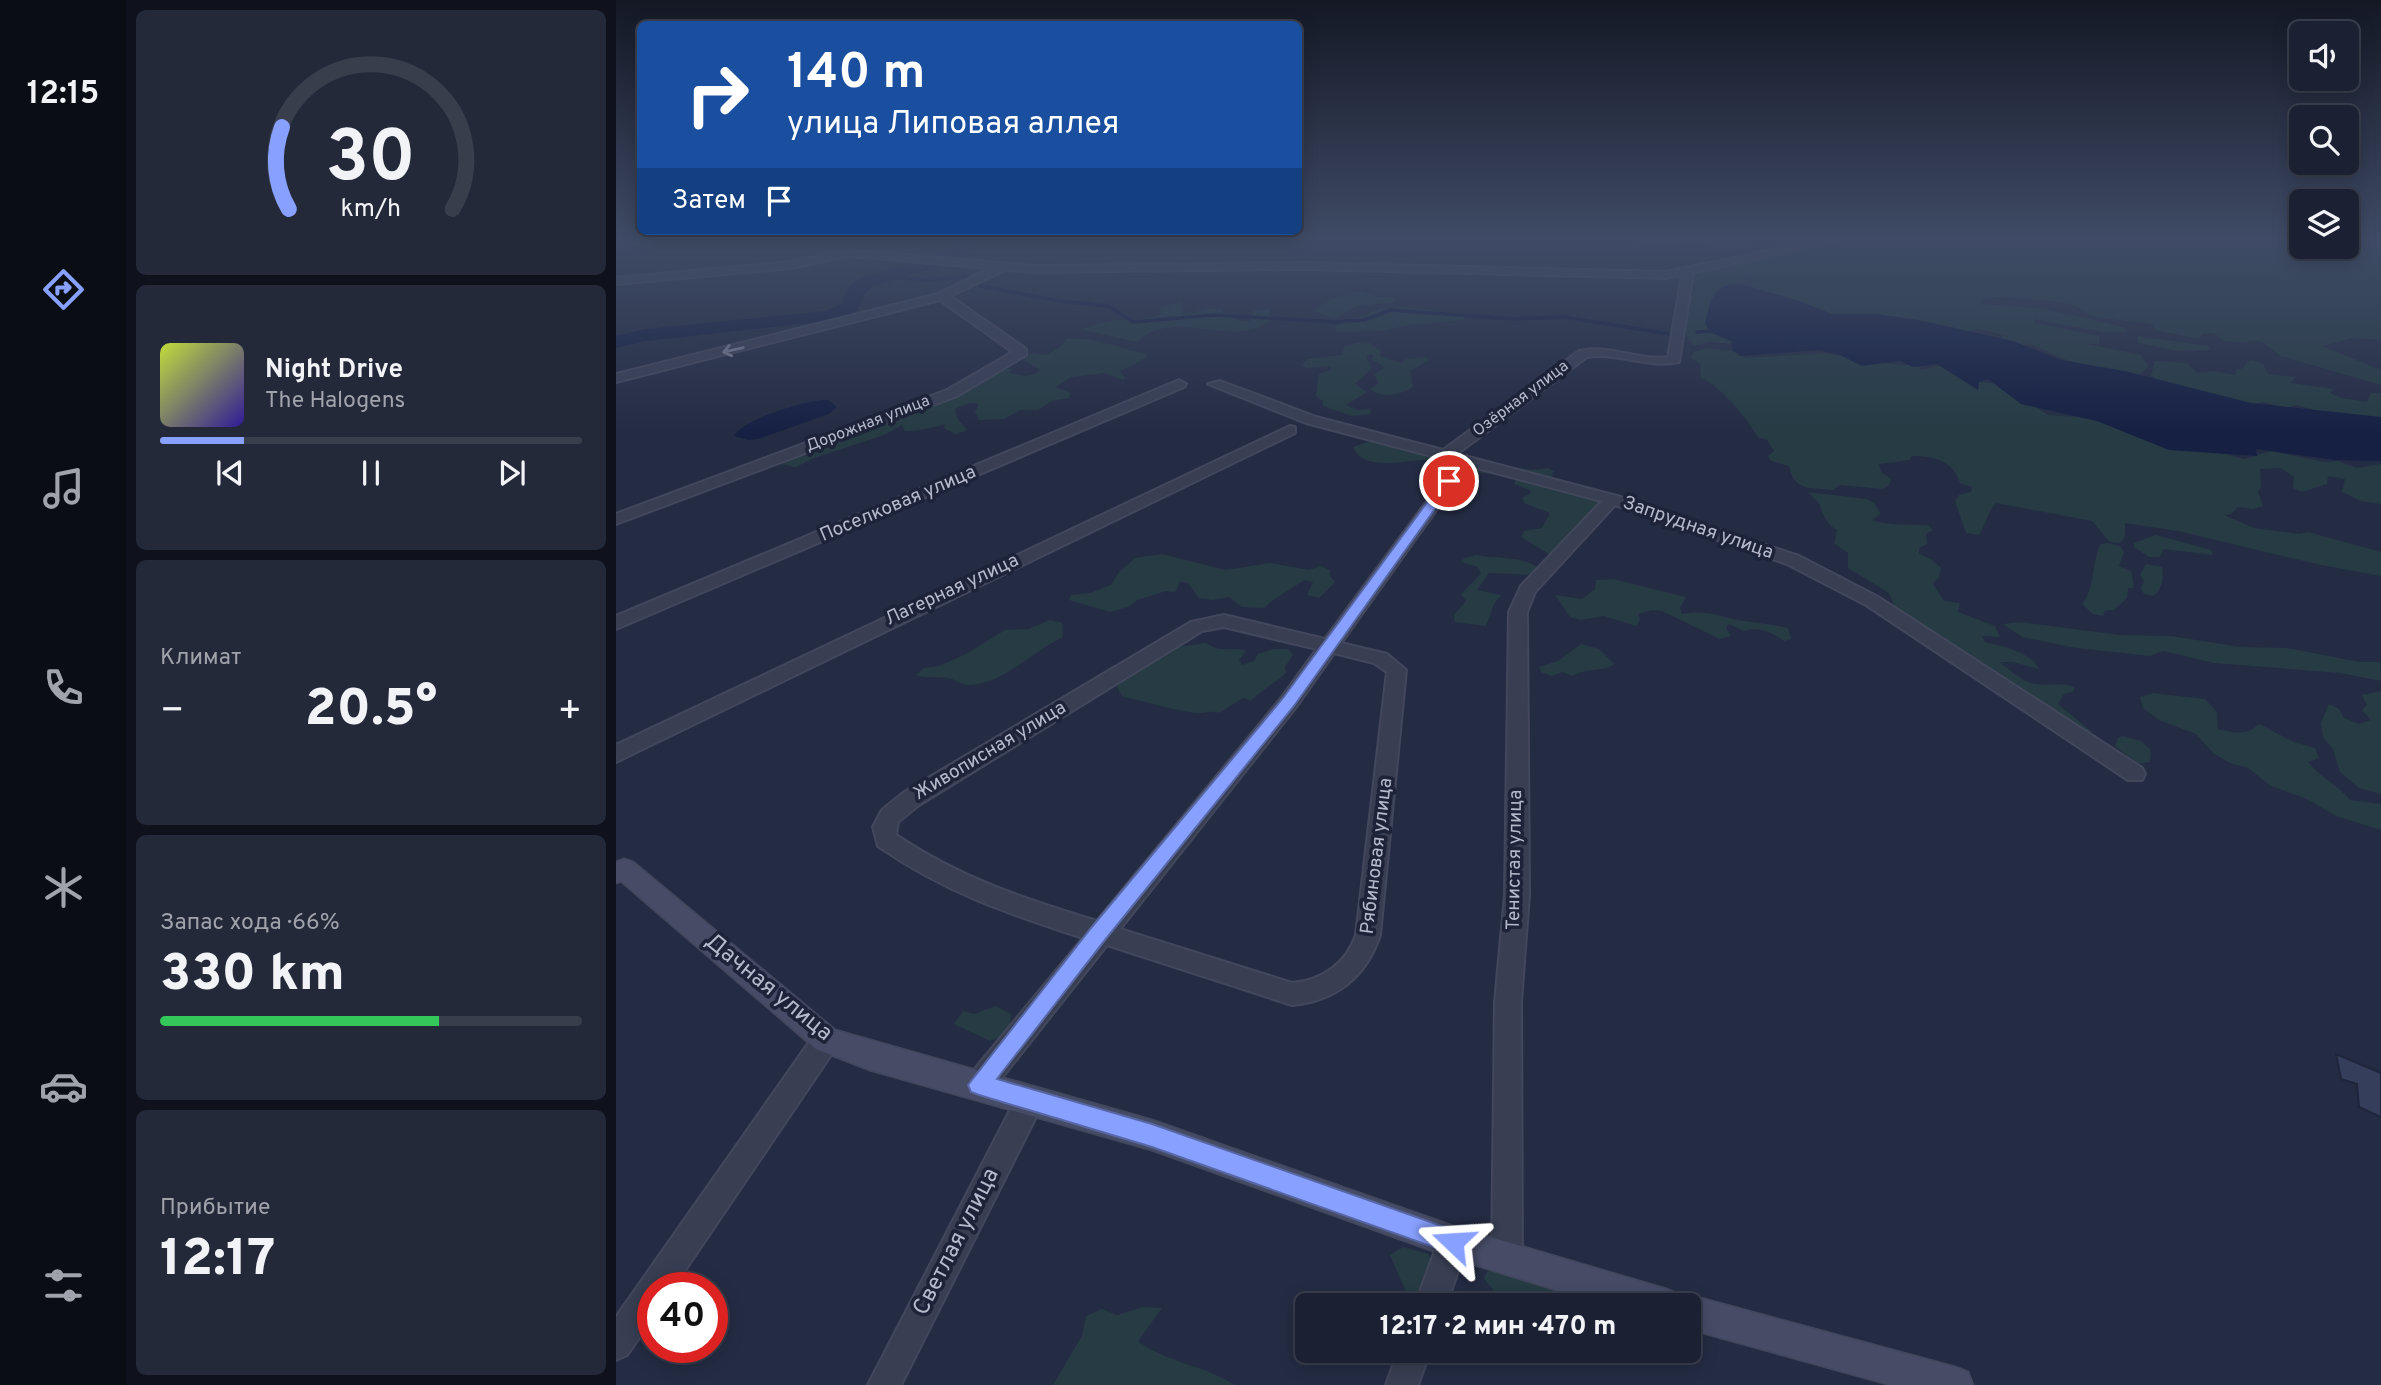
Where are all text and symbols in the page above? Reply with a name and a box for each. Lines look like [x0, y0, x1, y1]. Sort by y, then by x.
map controls [2289, 21, 2359, 259]
button: sound [2289, 21, 2359, 91]
text: 140 m [787, 44, 926, 106]
icon: right [672, 49, 763, 140]
text: 12:15 [27, 75, 99, 115]
text: улица Липовая аллея [787, 105, 1119, 145]
button: search [2289, 105, 2359, 175]
text: 30 [326, 115, 416, 207]
icon: arrive [760, 182, 798, 220]
text: Затем [672, 185, 746, 218]
button: layers [2289, 189, 2359, 259]
text: km/h [341, 193, 401, 225]
icon: directions [39, 265, 88, 314]
one-way arrow [722, 344, 745, 358]
text: Night Drive [265, 354, 403, 387]
street label: Озёрная улица [1469, 356, 1573, 442]
text: The Halogens [265, 387, 405, 416]
street label: Дорожная улица [803, 391, 933, 457]
pin [1419, 451, 1479, 511]
icon: previous [211, 454, 249, 492]
icon: pause [352, 454, 390, 492]
icon: next [493, 454, 531, 492]
street label: Поселковая улица [816, 460, 980, 548]
icon: arrive [1430, 462, 1468, 500]
icon: music [39, 464, 88, 513]
street label: Запрудная улица [1620, 491, 1776, 565]
street label: Лагерная улица [881, 549, 1023, 631]
text: Климат [160, 644, 241, 673]
icon: phone [39, 663, 88, 712]
text: 20.5° [305, 678, 437, 744]
text: − [160, 688, 185, 737]
text: + [557, 688, 582, 737]
street label: Живописная улица [909, 696, 1071, 806]
street label: Рябиновая улица [1356, 776, 1398, 936]
street label: Тенистая улица [1502, 789, 1528, 931]
icon: climate [39, 863, 88, 912]
text: Запас хода · 66% [160, 909, 340, 938]
street label: Дачная улица [698, 928, 838, 1048]
text: 330 km [160, 943, 345, 1009]
icon: car [39, 1062, 88, 1111]
street label: Светлая улица [907, 1164, 1007, 1320]
text: Прибытие [160, 1194, 270, 1223]
position arrow [1416, 1205, 1490, 1279]
text: 12:17 [160, 1228, 275, 1294]
icon: filters [39, 1261, 88, 1310]
speed limit sign: 40 [637, 1272, 728, 1363]
text: 12:17 · 2 мин · 470 m [1380, 1311, 1616, 1344]

